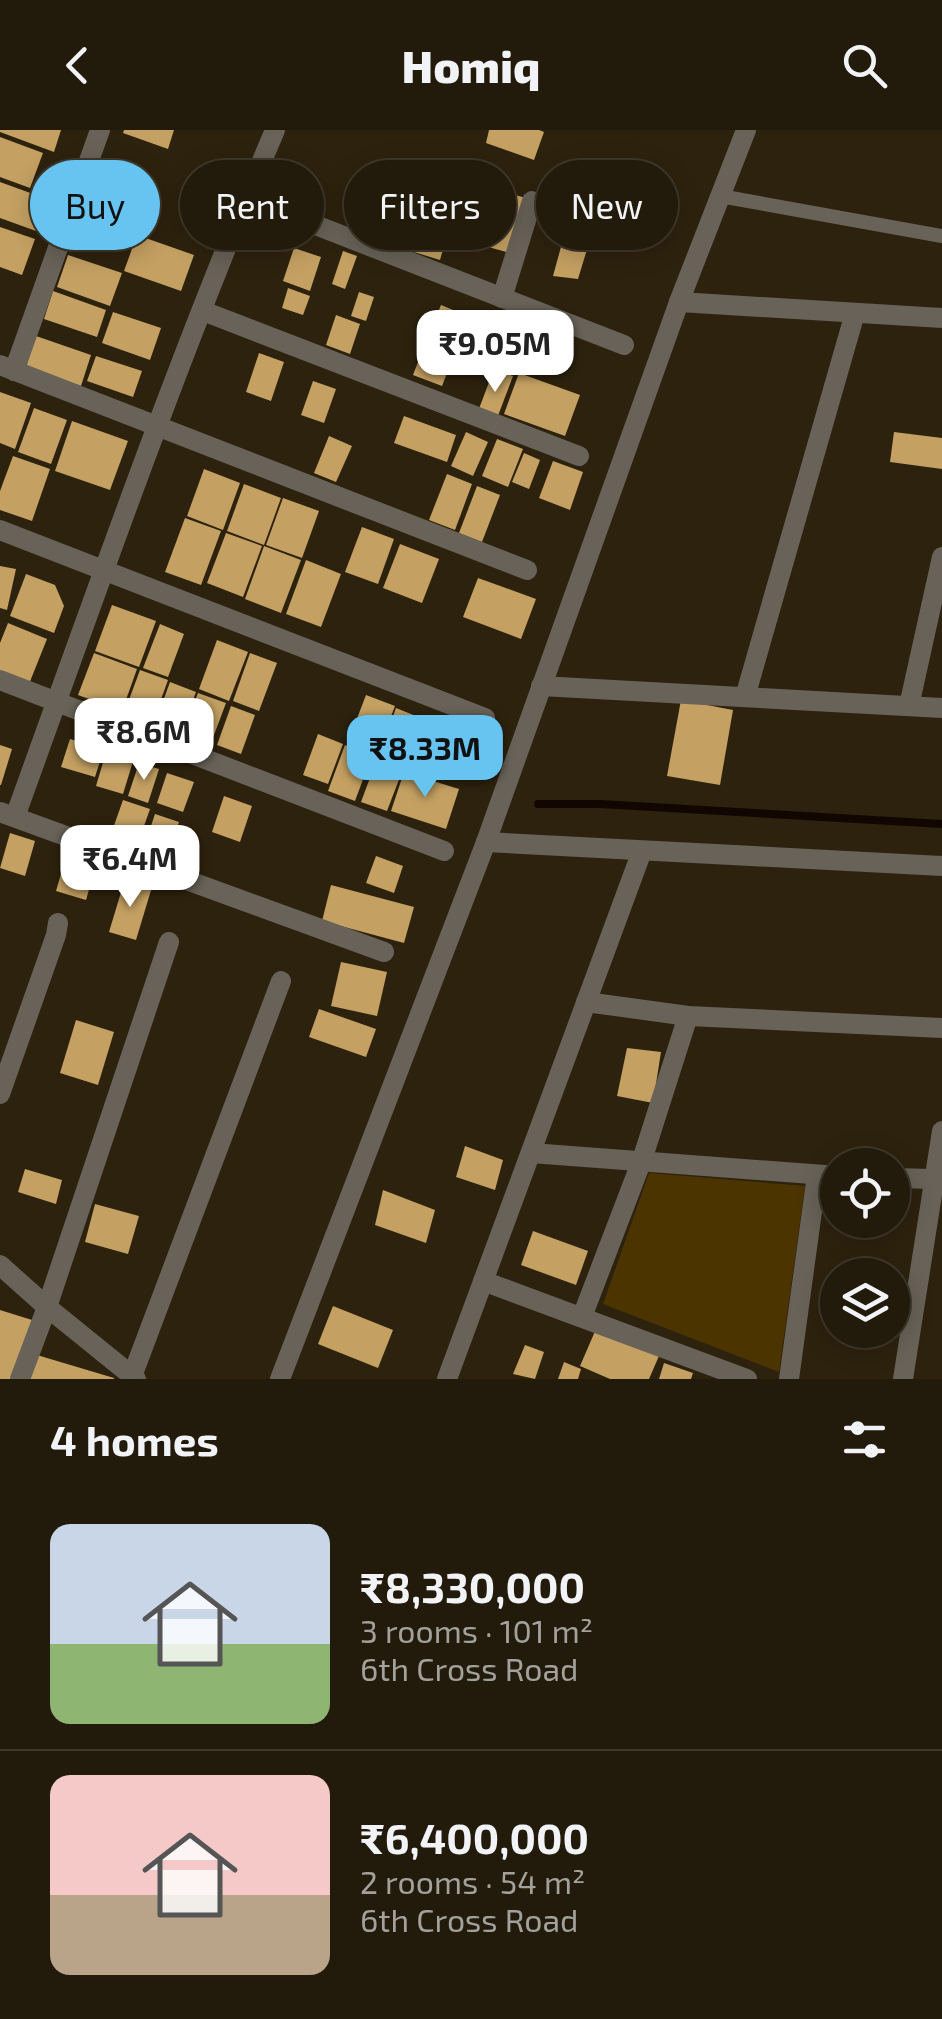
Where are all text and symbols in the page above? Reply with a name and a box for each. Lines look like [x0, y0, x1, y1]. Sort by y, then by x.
icon: back [50, 38, 105, 93]
text: Homiq [402, 38, 540, 92]
icon: search [837, 38, 892, 93]
chip: Buy [30, 160, 160, 250]
chip: Rent [180, 160, 324, 250]
chip: Filters [344, 160, 516, 250]
chip: New [536, 160, 678, 250]
pin: ₹9.05M [414, 310, 576, 395]
text: ₹9.05M [439, 323, 551, 361]
pin: ₹8.6M [74, 698, 214, 783]
text: ₹8.6M [97, 711, 191, 749]
pin: ₹8.33M [344, 715, 506, 800]
text: ₹8.33M [369, 728, 481, 766]
pin: ₹6.4M [60, 825, 200, 910]
text: ₹6.4M [82, 838, 178, 876]
map controls [820, 1148, 910, 1348]
button: locate [820, 1148, 910, 1238]
button: layers [820, 1258, 910, 1348]
icon: filters [837, 1412, 892, 1467]
text: 4 homes [50, 1414, 219, 1464]
text: ₹8,330,000 [360, 1561, 585, 1611]
icon: home [130, 1564, 250, 1684]
text: 3 rooms · 101 m² [360, 1611, 593, 1649]
text: 6th Cross Road [360, 1649, 578, 1687]
text: ₹6,400,000 [360, 1812, 589, 1862]
icon: home [130, 1815, 250, 1935]
text: 2 rooms · 54 m² [360, 1862, 585, 1900]
text: 6th Cross Road [360, 1900, 578, 1938]

